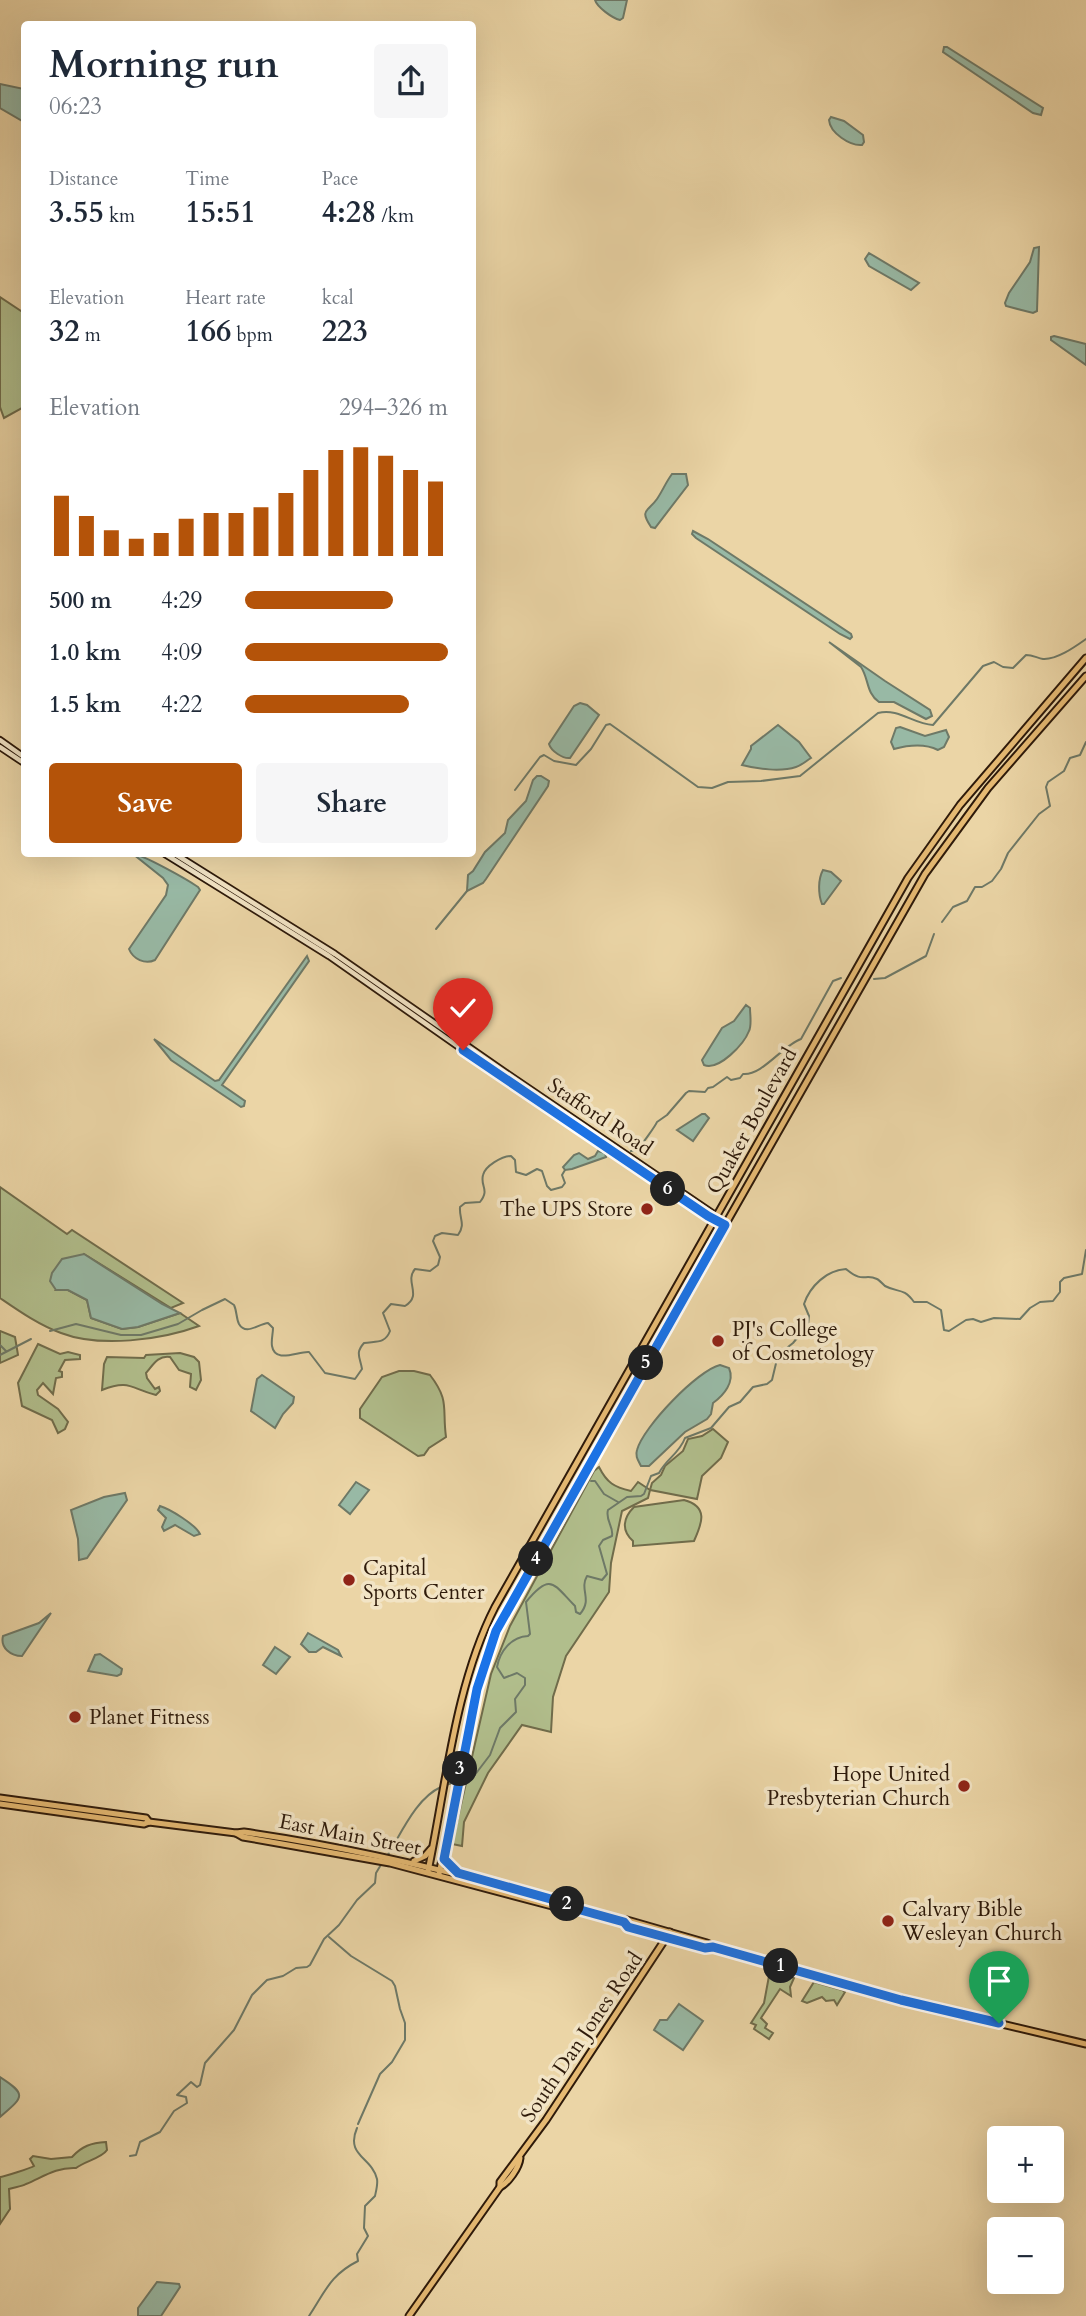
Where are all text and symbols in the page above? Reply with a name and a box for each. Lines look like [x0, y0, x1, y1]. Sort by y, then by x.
text: Morning run [49, 39, 279, 91]
button: share [374, 44, 448, 118]
text: 06:23 [49, 91, 102, 122]
text: Distance [49, 166, 118, 192]
text: Time [185, 166, 229, 192]
text: Pace [322, 166, 358, 192]
text: 3.55 [49, 192, 104, 233]
text: 15:51 [185, 192, 256, 233]
text: 4:28 [322, 192, 376, 233]
text: km [104, 203, 135, 229]
text: /km [376, 203, 414, 229]
text: Elevation [49, 285, 124, 311]
text: Heart rate [185, 285, 266, 311]
text: kcal [322, 285, 354, 311]
text: 32 [49, 311, 80, 352]
text: 166 [185, 311, 231, 352]
text: 223 [322, 311, 368, 352]
text: m [80, 322, 101, 348]
text: bpm [231, 322, 273, 348]
text: Elevation [49, 392, 140, 423]
text: 294–326 m [339, 392, 448, 423]
text: 500 m [49, 585, 112, 616]
text: 4:29 [161, 585, 202, 616]
text: 1.0 km [49, 637, 121, 668]
text: 4:09 [161, 637, 202, 668]
text: 1.5 km [49, 689, 121, 720]
text: 4:22 [161, 689, 202, 720]
button: Save [49, 763, 242, 843]
button: Share [256, 763, 448, 843]
pin [433, 978, 493, 1050]
icon: check [444, 989, 482, 1027]
street label: Quaker Boulevard [700, 1043, 804, 1199]
street label: Stafford Road [542, 1071, 658, 1163]
pin: 6 [650, 1172, 686, 1206]
text: 6 [663, 1175, 672, 1201]
place label: The UPS Store [499, 1195, 633, 1224]
marker: The UPS Store [639, 1201, 655, 1217]
place label: PJ's College of Cosmetology [732, 1315, 875, 1368]
marker: PJ's College of Cosmetology [710, 1333, 726, 1349]
pin: 5 [628, 1346, 664, 1380]
text: 5 [641, 1349, 650, 1375]
pin: 4 [518, 1542, 554, 1576]
text: 4 [531, 1545, 540, 1571]
place label: Capital Sports Center [363, 1554, 485, 1607]
marker: Capital Sports Center [341, 1572, 357, 1588]
place label: Planet Fitness [89, 1703, 210, 1732]
marker: Planet Fitness [67, 1709, 83, 1725]
pin: 3 [442, 1752, 477, 1786]
text: 3 [455, 1755, 464, 1781]
place label: Hope United Presbyterian Church [767, 1760, 950, 1813]
marker: Hope United Presbyterian Church [956, 1778, 972, 1794]
street label: East Main Street [276, 1807, 424, 1863]
pin: 2 [550, 1886, 584, 1922]
text: 2 [562, 1890, 571, 1916]
place label: Calvary Bible Wesleyan Church [901, 1895, 1063, 1948]
marker: Calvary Bible Wesleyan Church [880, 1913, 896, 1929]
street label: South Dan Jones Road [514, 1946, 650, 2128]
pin: 1 [764, 1948, 798, 1983]
pin [969, 1951, 1029, 2023]
text: 1 [776, 1952, 785, 1978]
icon: arrive [980, 1962, 1018, 2000]
map controls [987, 2126, 1064, 2294]
button: + [987, 2126, 1064, 2203]
button: − [987, 2217, 1064, 2294]

